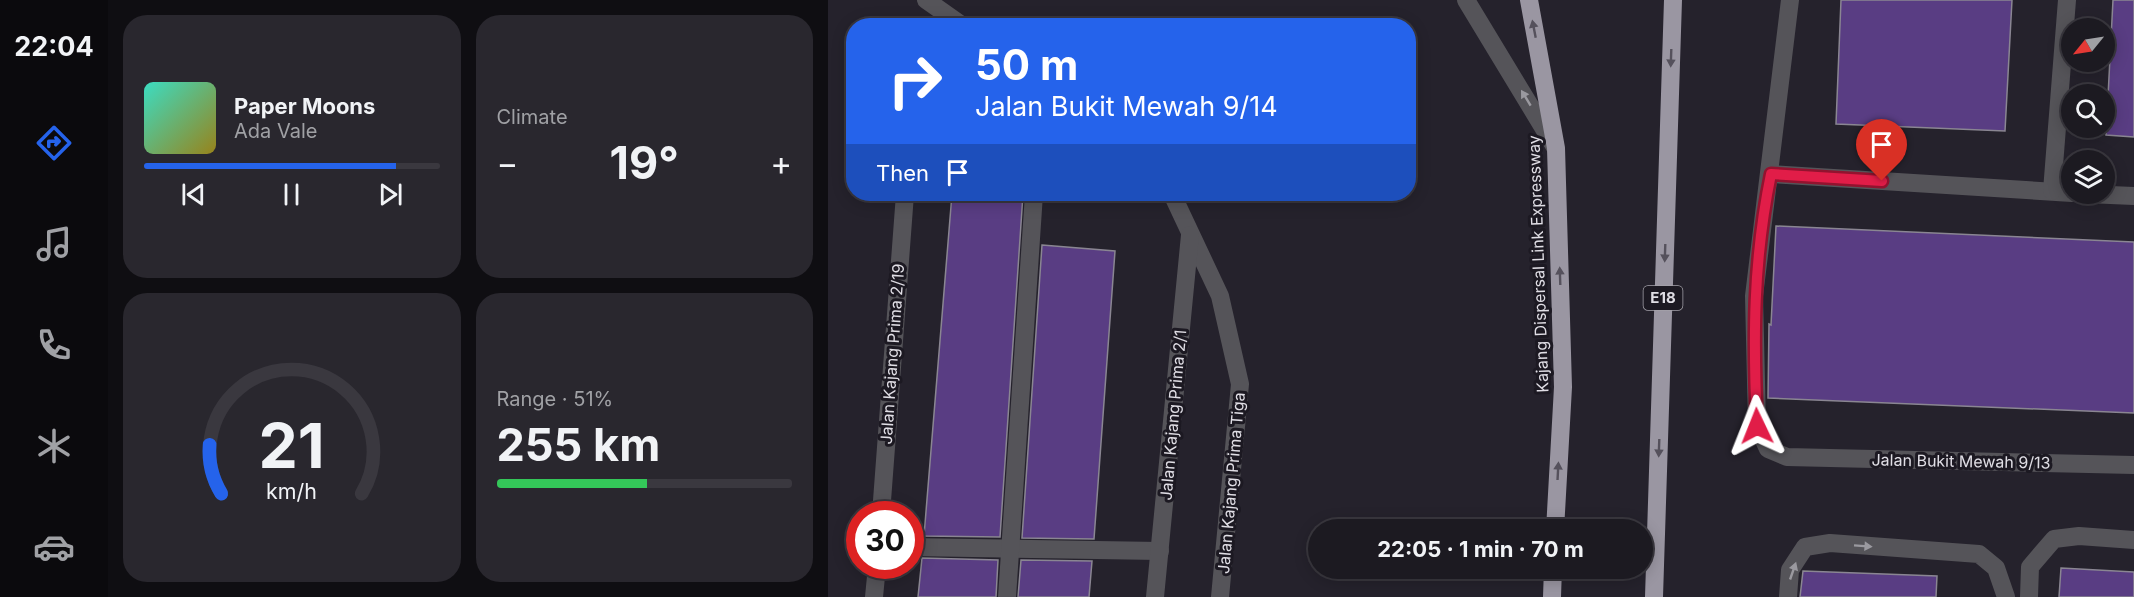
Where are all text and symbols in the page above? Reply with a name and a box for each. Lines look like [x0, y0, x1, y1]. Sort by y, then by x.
north arrow [2061, 18, 2115, 72]
map controls [2061, 18, 2115, 204]
one-way arrow [1529, 19, 1538, 38]
text: 22:04 [14, 30, 94, 63]
text: 50 m [975, 39, 1078, 90]
icon: right [876, 42, 954, 120]
one-way arrow [1666, 49, 1676, 68]
button: search [2061, 84, 2115, 138]
text: Jalan Bukit Mewah 9/14 [975, 90, 1278, 123]
one-way arrow [1520, 90, 1531, 106]
text: Paper Moons [234, 93, 375, 119]
text: Climate [497, 105, 568, 129]
text: Ada Vale [234, 119, 317, 143]
pin [1856, 119, 1907, 181]
icon: directions [33, 122, 75, 164]
icon: arrive [1865, 128, 1898, 161]
text: 19° [610, 135, 679, 190]
street label: Kajang Dispersal Link Expressway [1524, 135, 1552, 393]
text: − [497, 143, 518, 183]
text: + [770, 143, 792, 183]
button: layers [2061, 150, 2115, 204]
icon: arrive [941, 156, 974, 189]
text: Then [876, 160, 929, 186]
icon: previous [177, 178, 210, 211]
icon: pause [275, 178, 308, 211]
icon: next [374, 178, 407, 211]
icon: music [33, 223, 75, 265]
one-way arrow [1660, 244, 1669, 263]
street label: Jalan Kajang Prima 2/19 [876, 263, 908, 445]
one-way arrow [1555, 267, 1565, 286]
road number: E18 [1644, 286, 1682, 310]
icon: phone [33, 324, 75, 366]
street label: Jalan Kajang Prima 2/1 [1156, 329, 1190, 501]
text: Range · 51% [497, 387, 613, 411]
street label: Jalan Kajang Prima Tiga [1213, 391, 1249, 575]
position arrow [1725, 394, 1789, 458]
text: 21 [259, 408, 325, 483]
text: 255 km [497, 417, 660, 472]
icon: climate [33, 425, 75, 467]
one-way arrow [1654, 439, 1663, 458]
street label: Jalan Bukit Mewah 9/13 [1871, 449, 2051, 473]
one-way arrow [1554, 462, 1563, 481]
text: km/h [266, 479, 317, 505]
speed limit sign: 30 [846, 501, 924, 579]
icon: car [33, 526, 75, 568]
text: 22:05 · 1 min · 70 m [1377, 536, 1584, 562]
one-way arrow [1854, 541, 1873, 550]
one-way arrow [1788, 561, 1798, 579]

